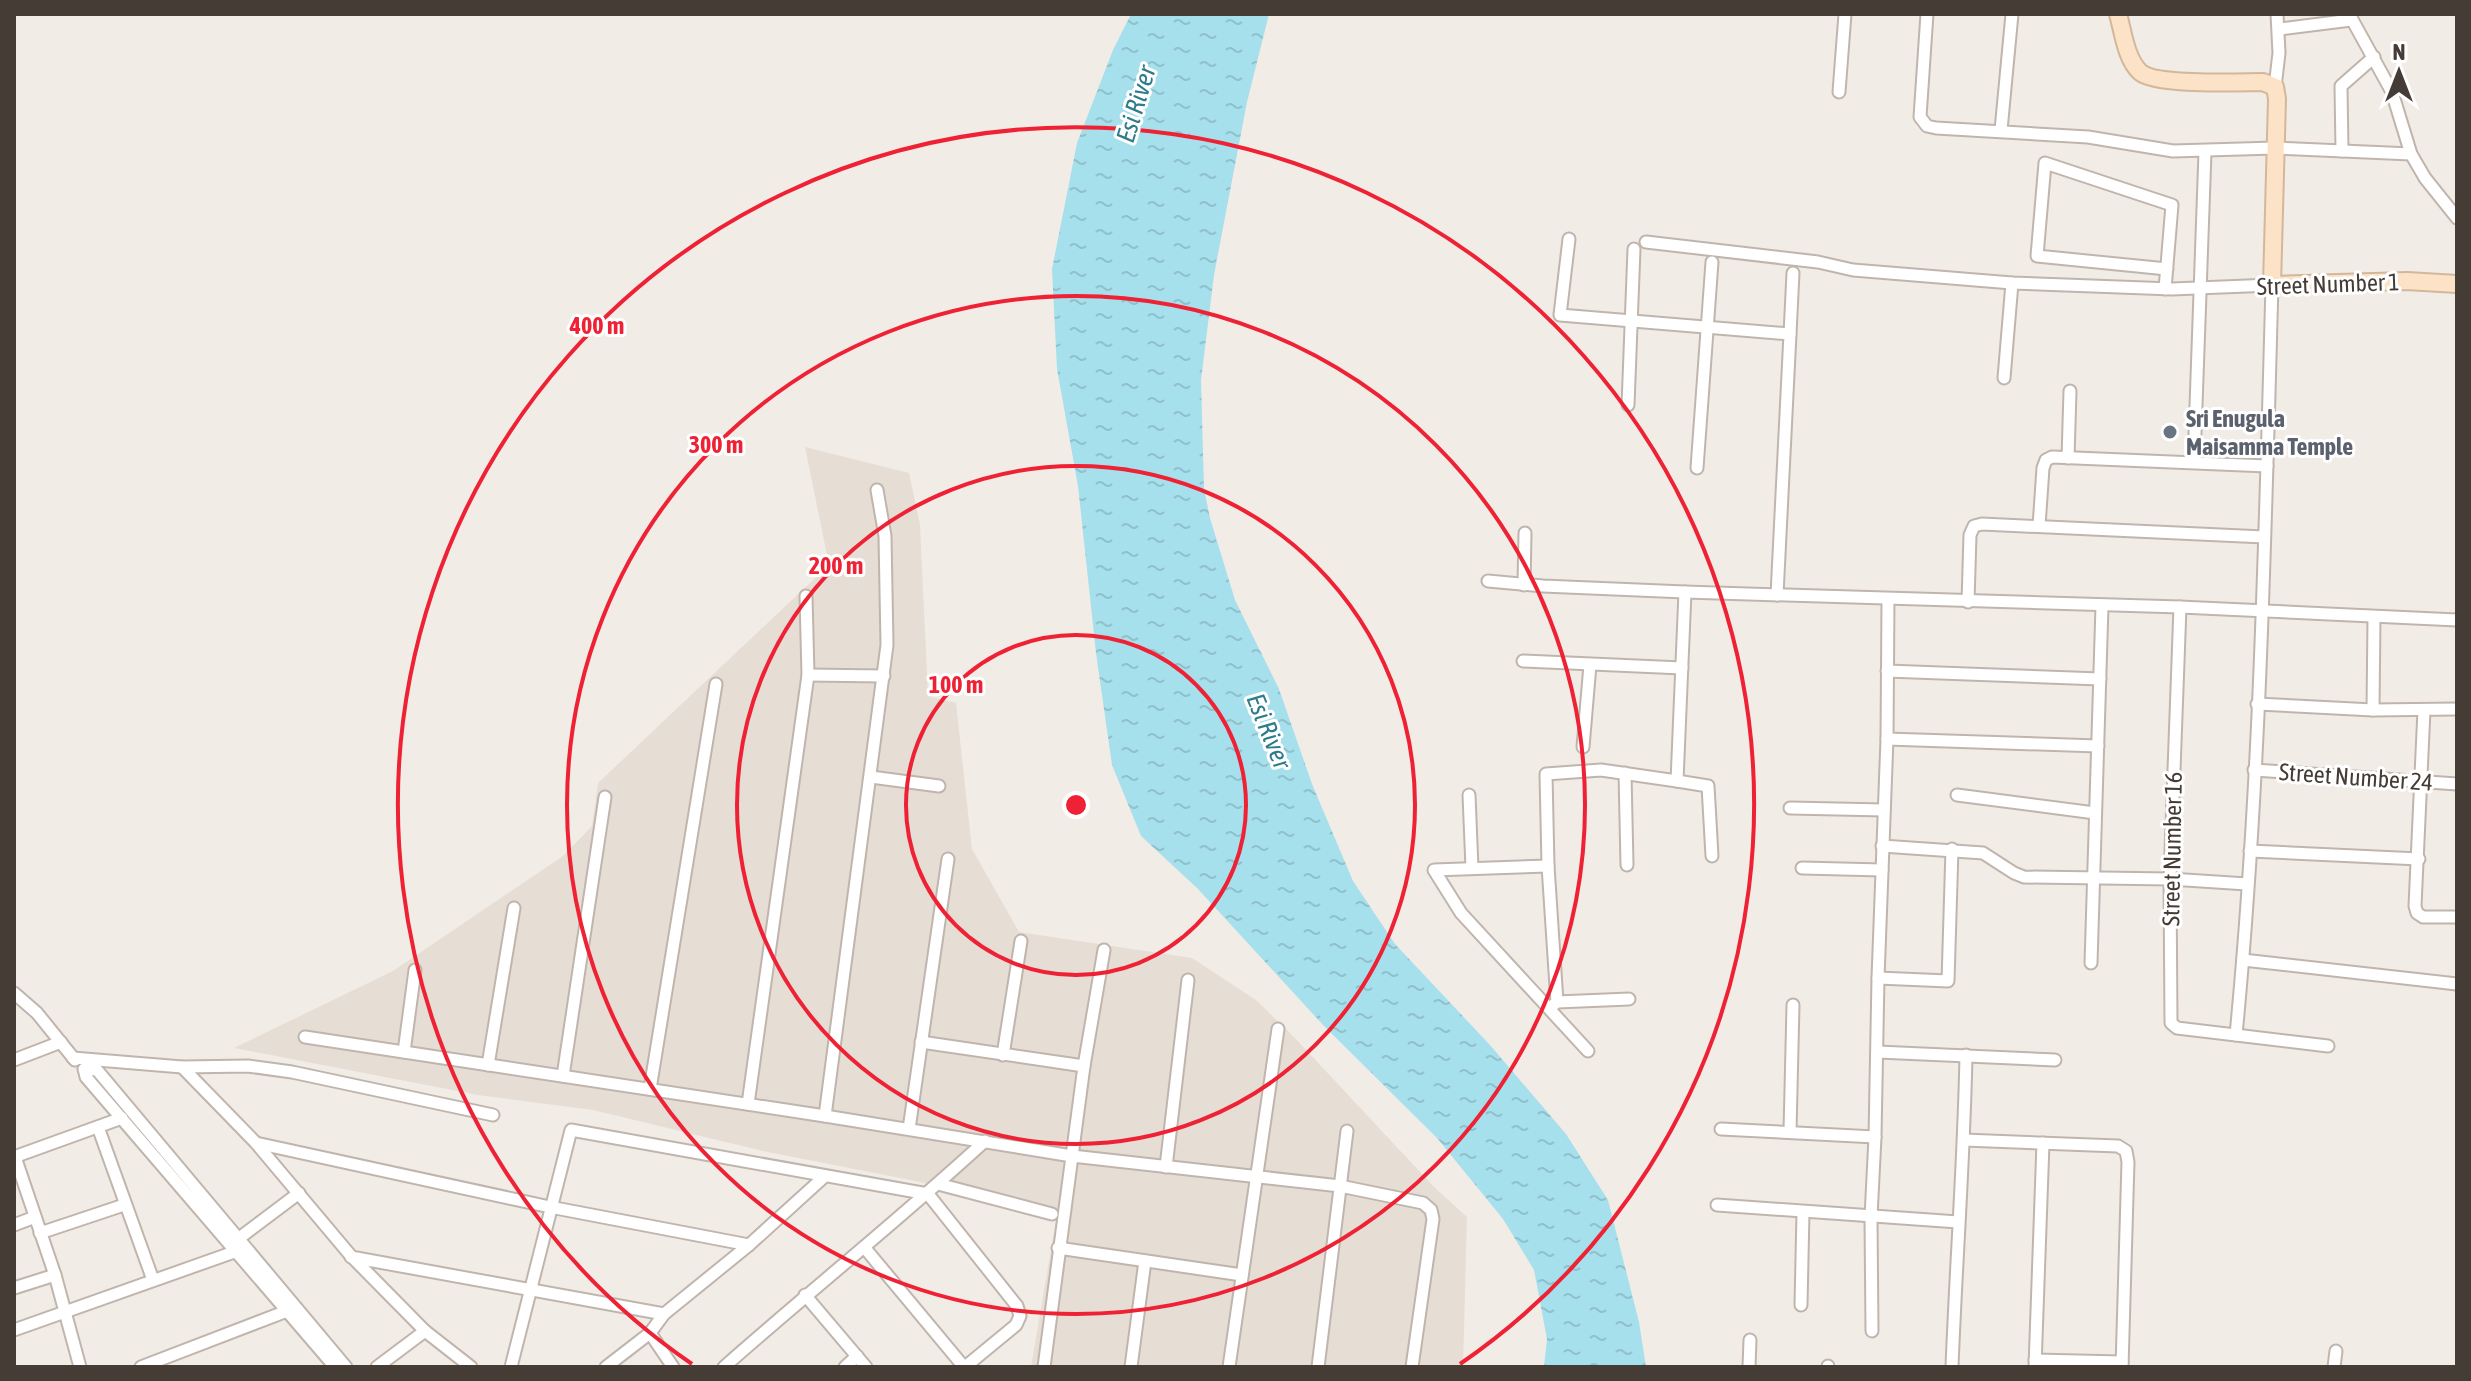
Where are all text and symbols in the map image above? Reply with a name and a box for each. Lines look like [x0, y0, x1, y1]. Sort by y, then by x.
north arrow [2359, 32, 2439, 112]
text: N [2393, 39, 2405, 65]
water label: Esi River [1110, 61, 1162, 146]
street label: Street Number 1 [2256, 268, 2400, 300]
text: 400 m [569, 312, 624, 339]
place label: Sri Enugula Maisamma Temple [2186, 405, 2353, 460]
marker: Sri Enugula Maisamma Temple [2161, 423, 2179, 441]
text: 300 m [689, 431, 743, 458]
text: 200 m [809, 552, 863, 579]
text: 100 m [929, 671, 983, 698]
water label: Esi River [1240, 689, 1298, 774]
street label: Street Number 24 [2278, 758, 2434, 796]
street label: Street Number 16 [2157, 772, 2187, 926]
centre of rings [1062, 791, 1090, 819]

